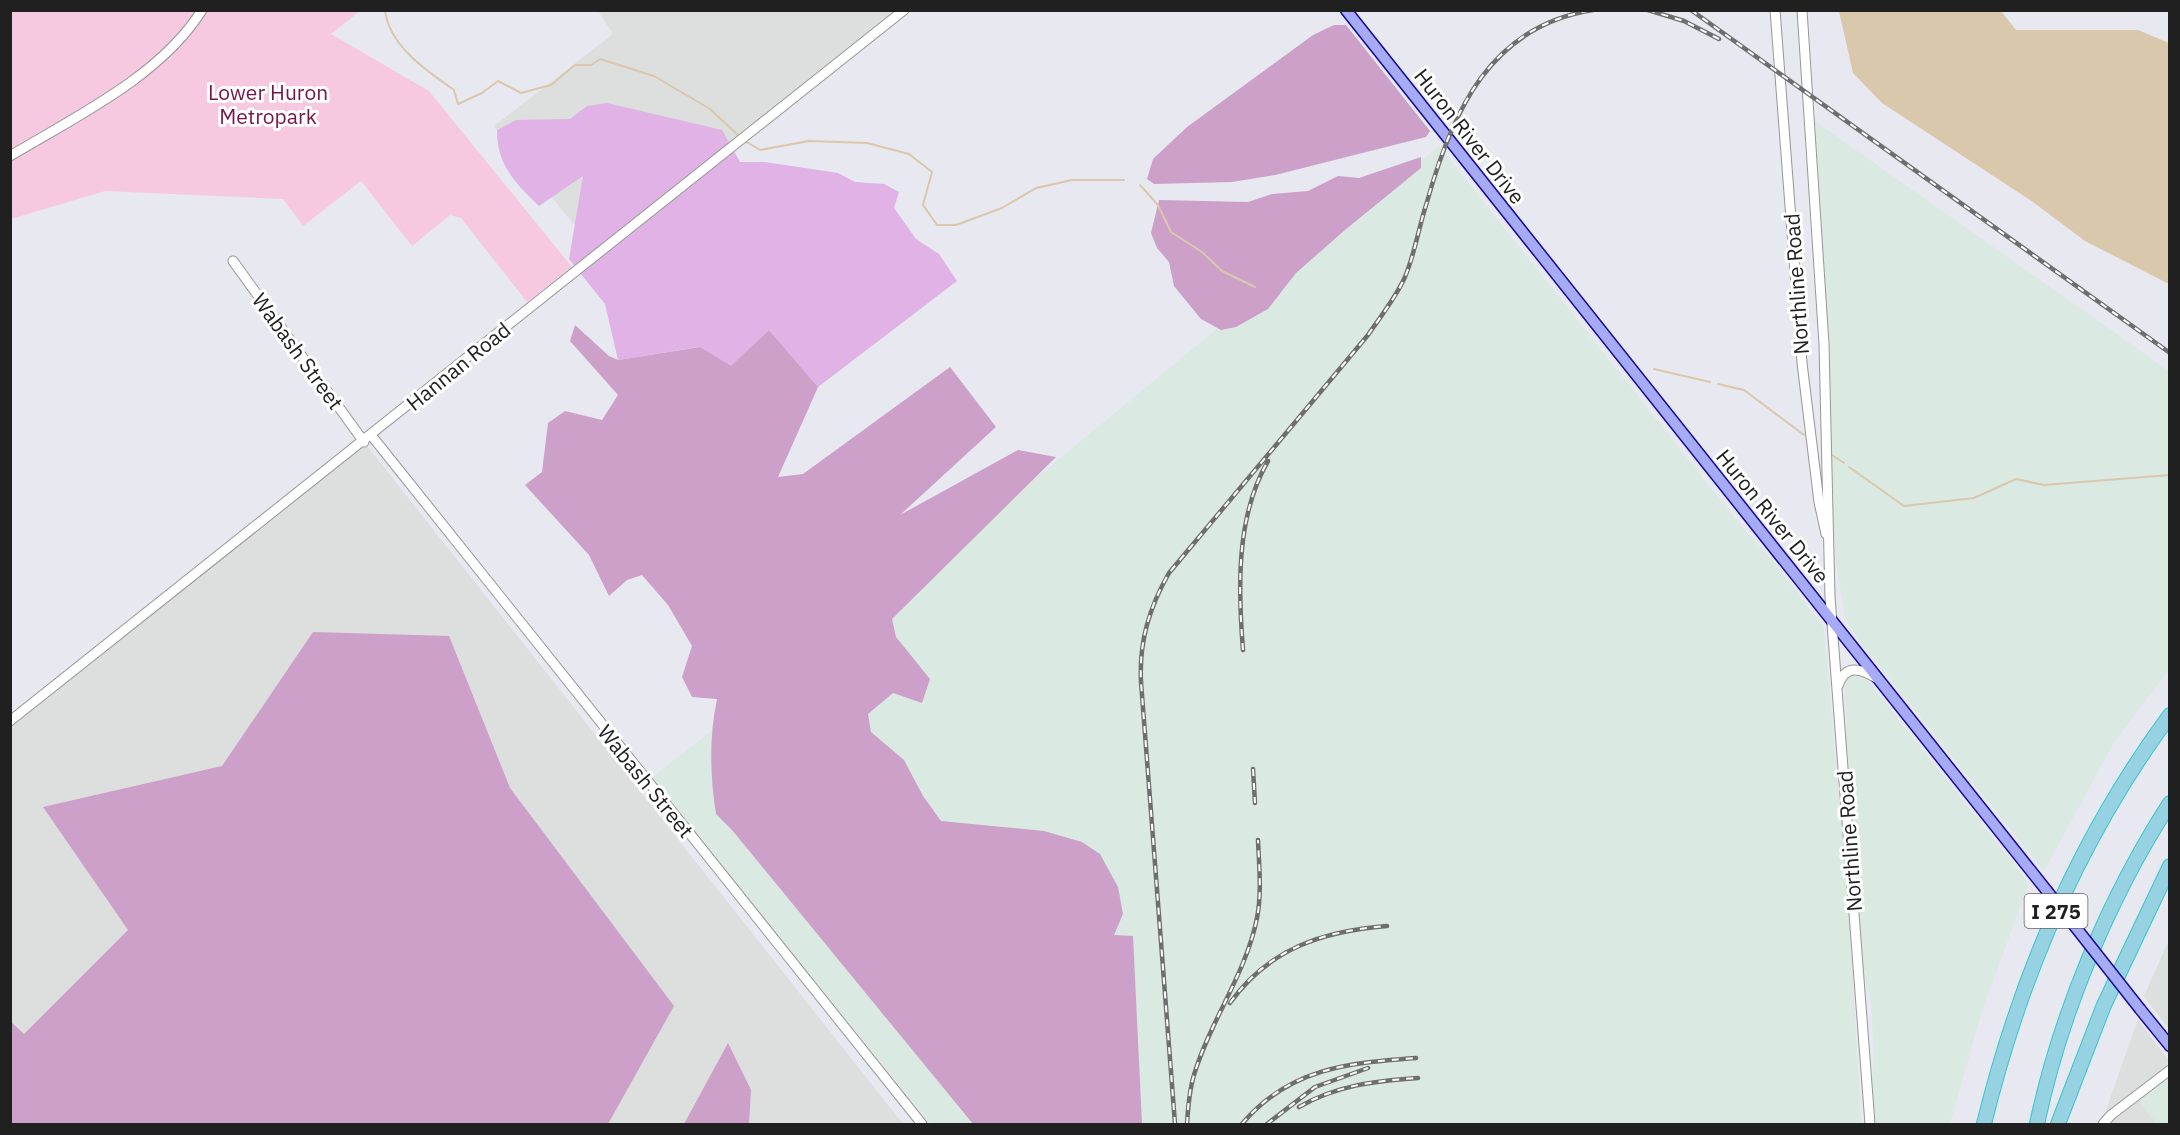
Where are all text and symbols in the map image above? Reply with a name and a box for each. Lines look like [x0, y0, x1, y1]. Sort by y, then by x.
street label: Huron River Drive [1408, 62, 1532, 210]
park label: Lower Huron Metropark [208, 78, 328, 130]
street label: Northline Road [1777, 213, 1815, 355]
street label: Wabash Street [246, 287, 350, 415]
street label: Hannan Road [400, 315, 516, 417]
street label: Huron River Drive [1710, 443, 1836, 589]
street label: Wabash Street [592, 719, 700, 843]
street label: Northline Road [1830, 770, 1868, 912]
road number: I 275 [2024, 894, 2088, 928]

